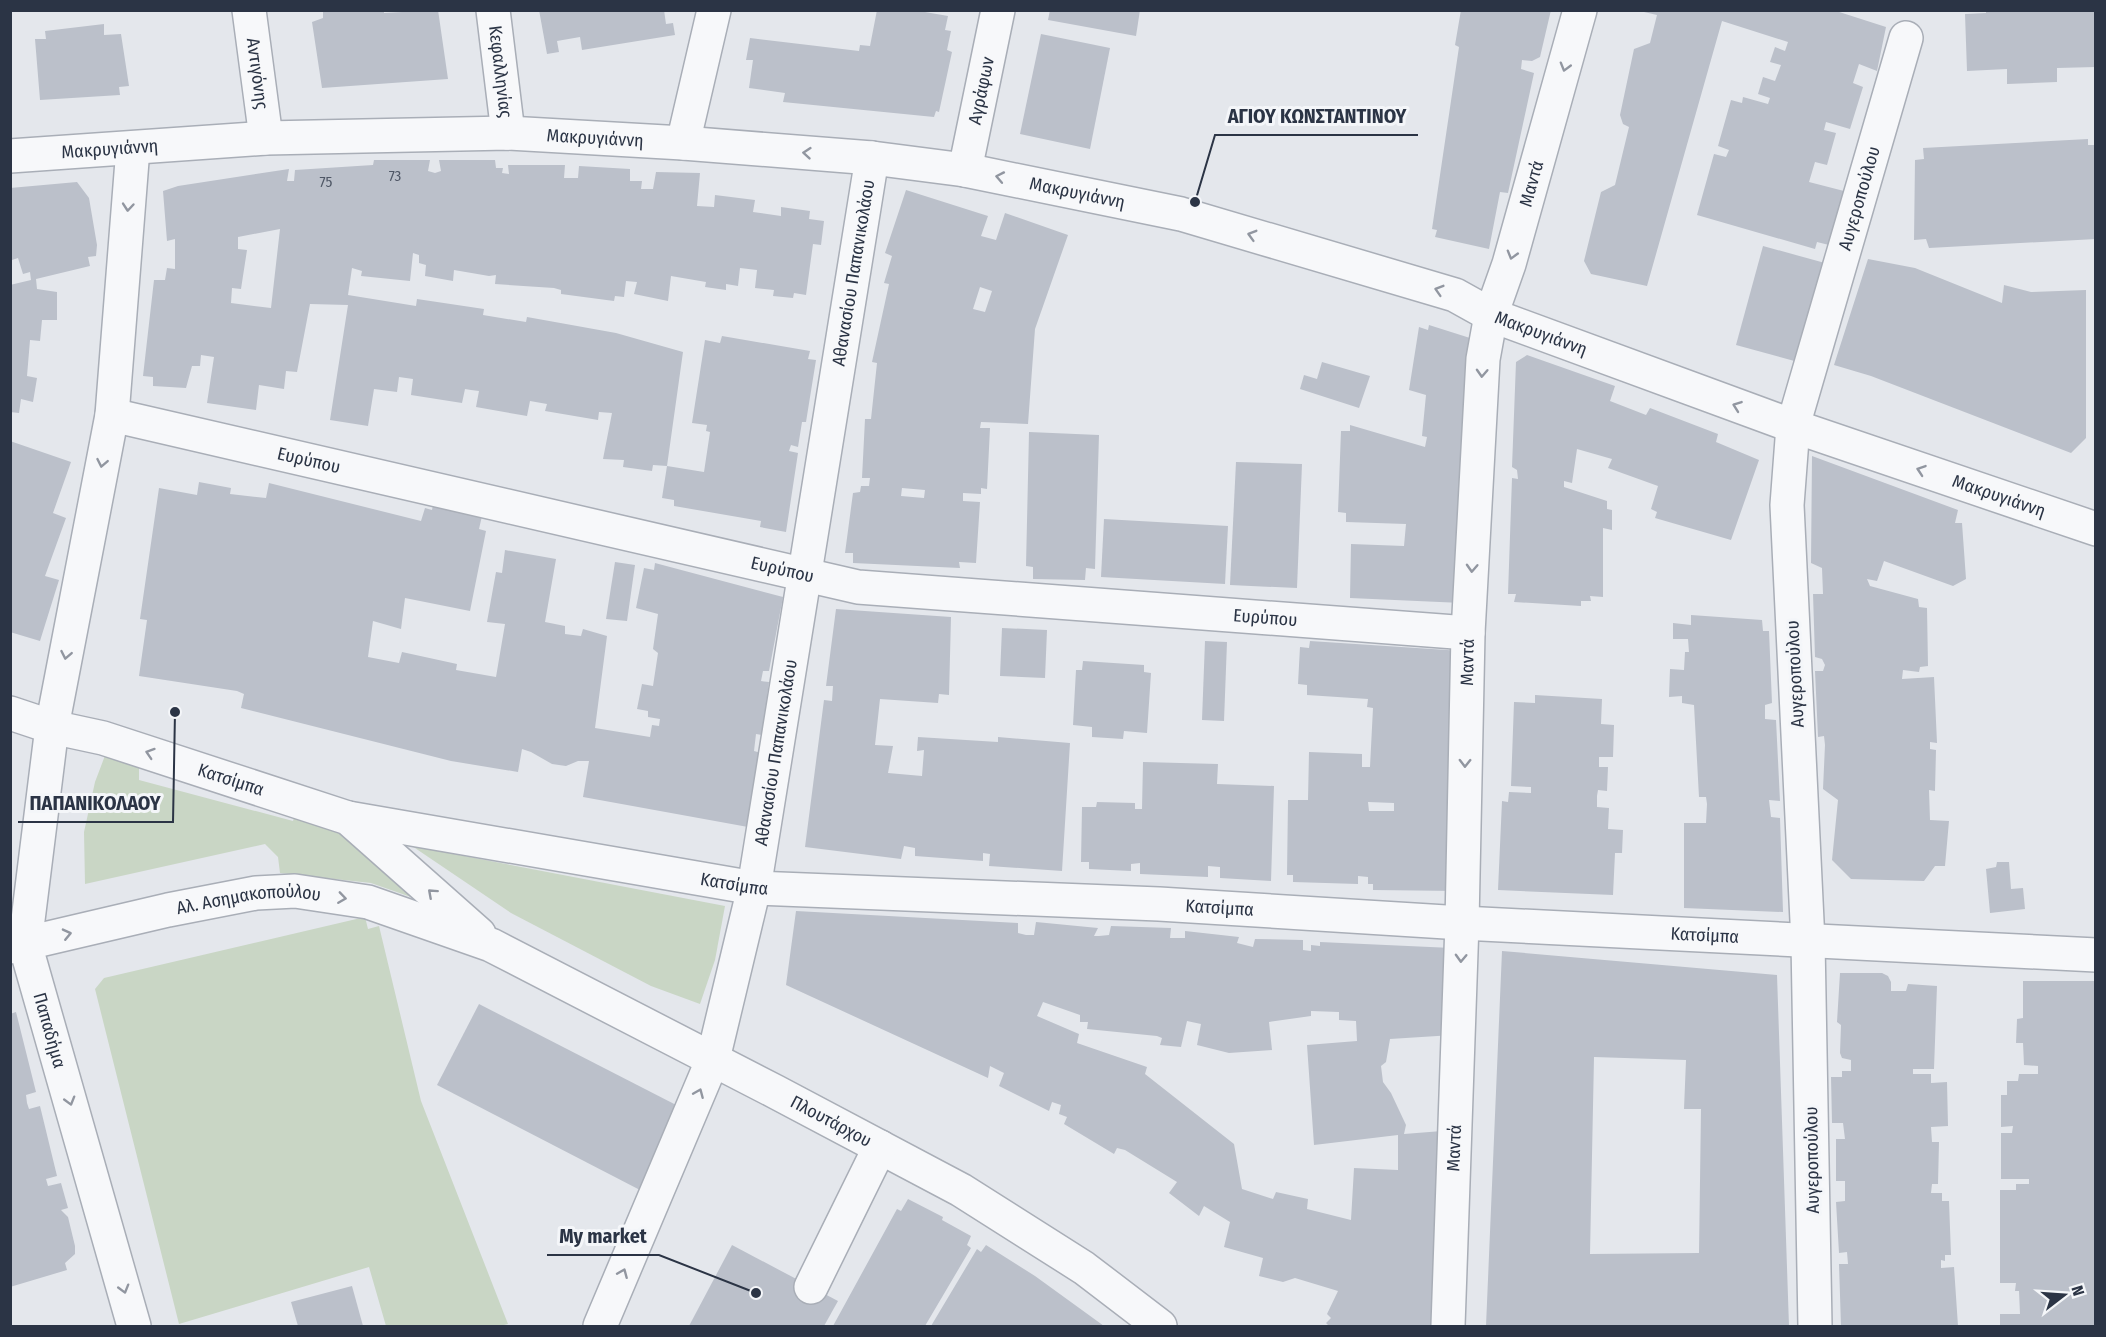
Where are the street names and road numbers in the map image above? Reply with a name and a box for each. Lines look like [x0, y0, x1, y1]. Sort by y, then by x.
street label: Κεφαλληνίας [484, 24, 517, 119]
street label: Αντιγόνης [242, 37, 273, 111]
street label: Αγράφων [964, 55, 999, 126]
street label: Μακρυγιάννη [546, 124, 644, 152]
street label: Μακρυγιάννη [61, 135, 159, 163]
street label: Αυγεροπούλου [1834, 144, 1885, 253]
street label: Μαντά [1515, 158, 1548, 209]
street label: Μακρυγιάννη [1028, 172, 1127, 213]
street label: Αθανασίου Παπανικολάου [828, 178, 879, 368]
street label: Μακρυγιάννη [1492, 306, 1590, 360]
street label: Ευρύπου [275, 442, 343, 478]
street label: Μακρυγιάννη [1950, 470, 2048, 522]
street label: Ευρύπου [749, 552, 816, 588]
street label: Ευρύπου [1232, 604, 1298, 631]
street label: Αυγεροπούλου [1781, 620, 1809, 728]
street label: Μαντά [1456, 639, 1479, 686]
street label: Αθανασίου Παπανικολάου [750, 658, 802, 847]
street label: Κατσίμπα [195, 759, 267, 801]
street label: Κατσίμπα [699, 868, 769, 900]
street label: Αλ. Ασημακοπούλου [174, 880, 322, 919]
street label: Κατσίμπα [1185, 895, 1254, 921]
street label: Κατσίμπα [1670, 923, 1740, 948]
street label: Παπαδήμα [28, 990, 71, 1071]
street label: Πλουτάρχου [787, 1091, 875, 1152]
street label: Αυγεροπούλου [1800, 1106, 1824, 1214]
street label: Μαντά [1442, 1124, 1466, 1172]

